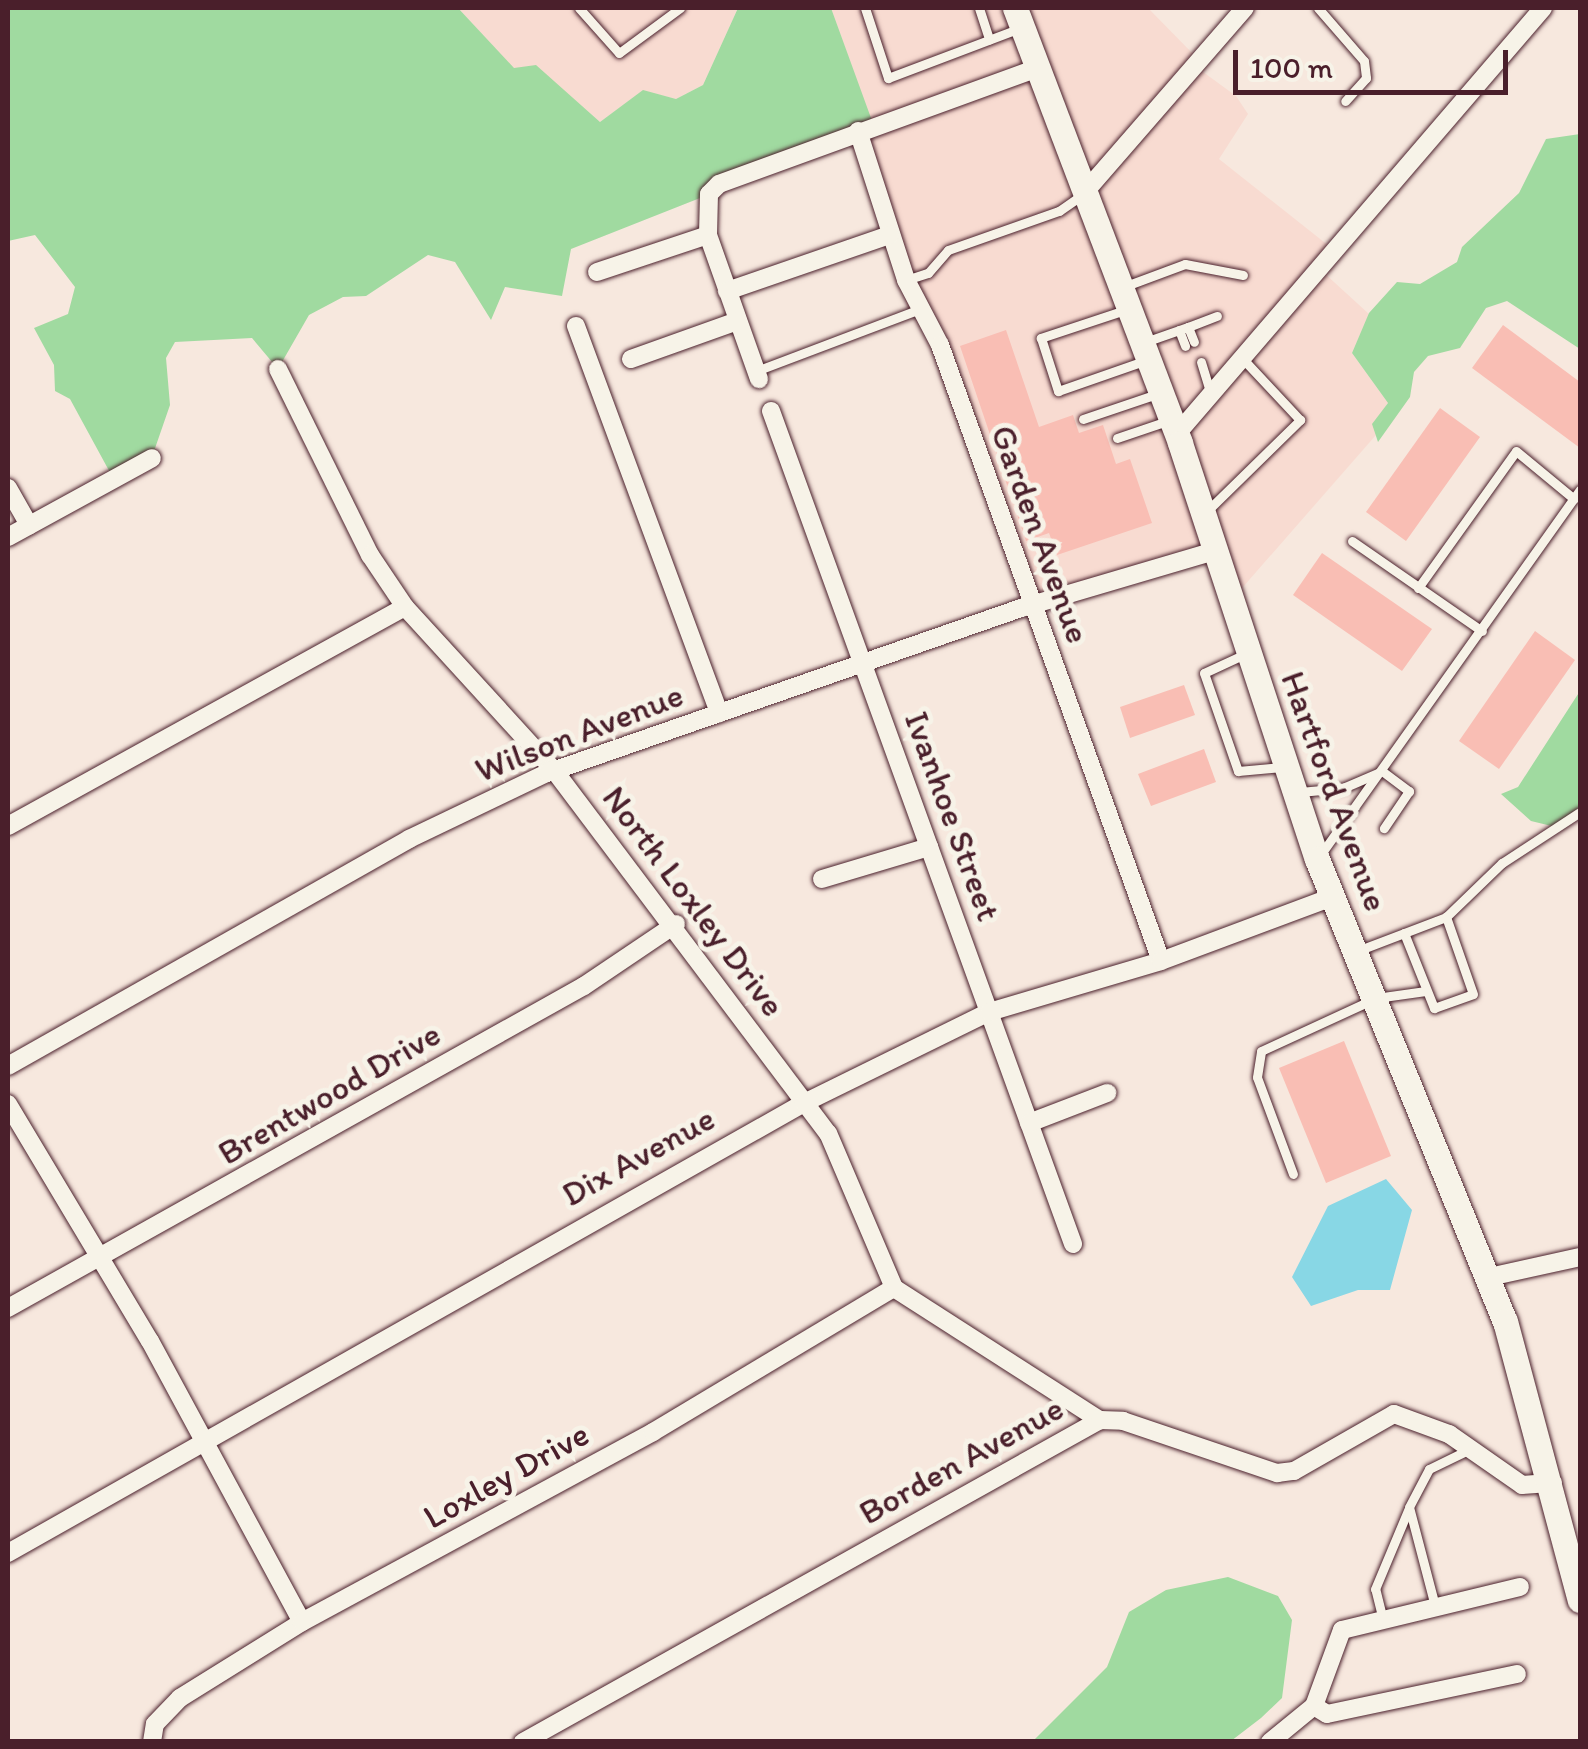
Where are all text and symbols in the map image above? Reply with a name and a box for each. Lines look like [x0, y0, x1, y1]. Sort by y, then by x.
scale bar [1238, 30, 1513, 92]
text: 100 m [1250, 49, 1333, 86]
street label: Garden Avenue [982, 419, 1100, 649]
street label: Hartford Avenue [1272, 666, 1398, 916]
street label: Wilson Avenue [469, 673, 689, 791]
street label: Ivanhoe Street [896, 706, 1010, 926]
street label: North Loxley Drive [594, 777, 794, 1025]
street label: Brentwood Drive [210, 1012, 448, 1174]
street label: Dix Avenue [555, 1097, 721, 1215]
street label: Borden Avenue [852, 1387, 1070, 1533]
street label: Loxley Drive [416, 1412, 596, 1538]

